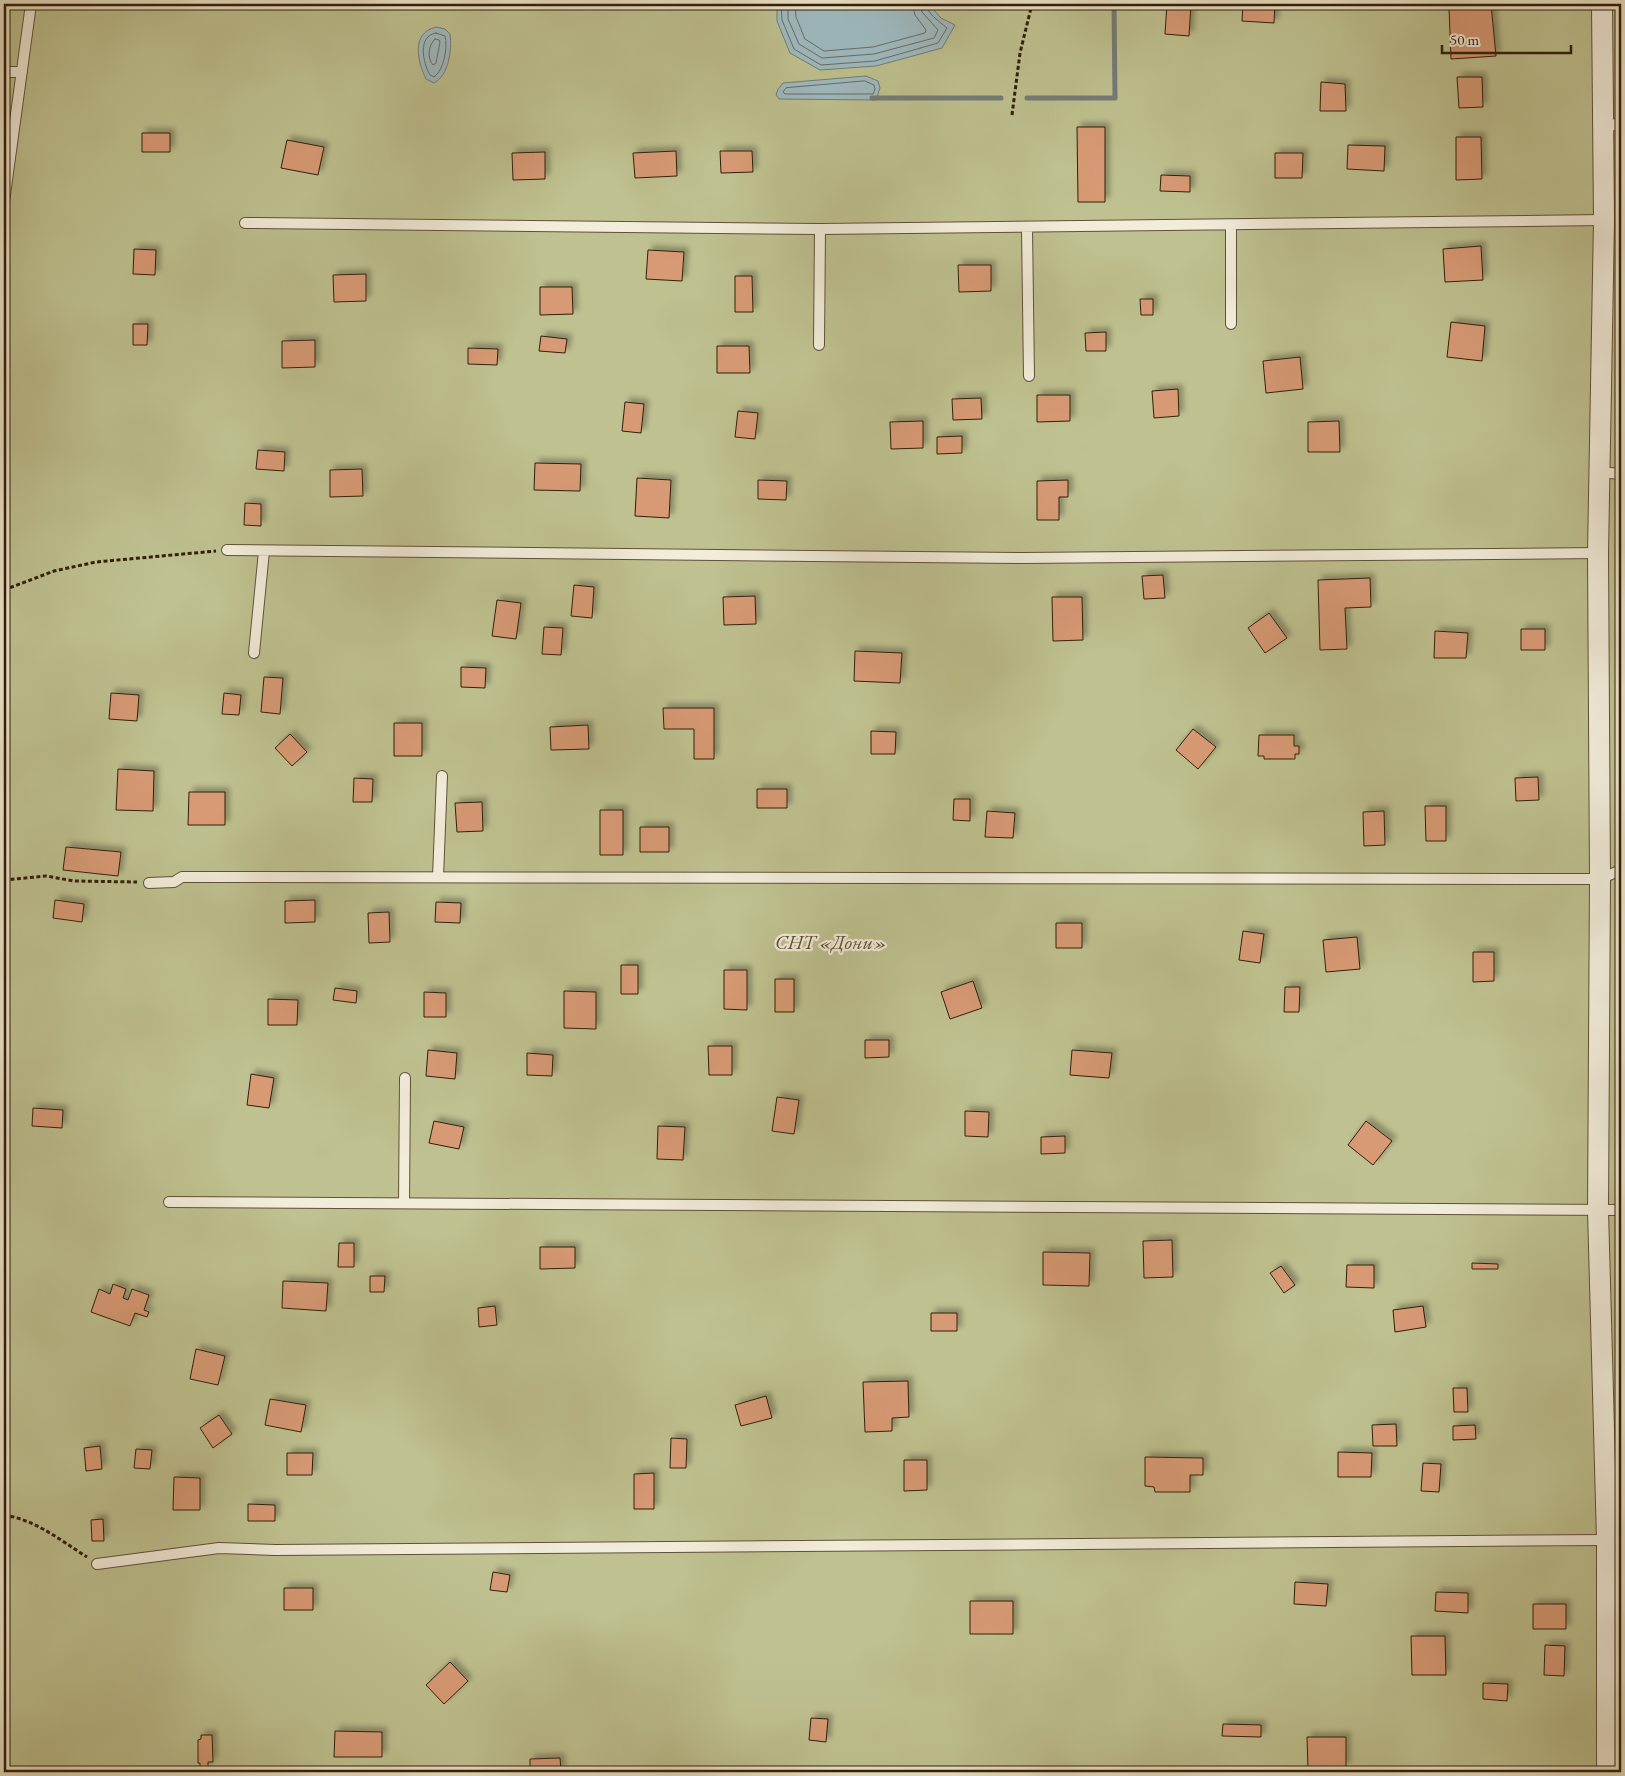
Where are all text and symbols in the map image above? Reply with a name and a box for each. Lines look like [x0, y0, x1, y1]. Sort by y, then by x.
scale bar [1442, 22, 1571, 54]
text: 50 m [1450, 30, 1479, 49]
park label: СНТ «Дони» [775, 929, 887, 955]

